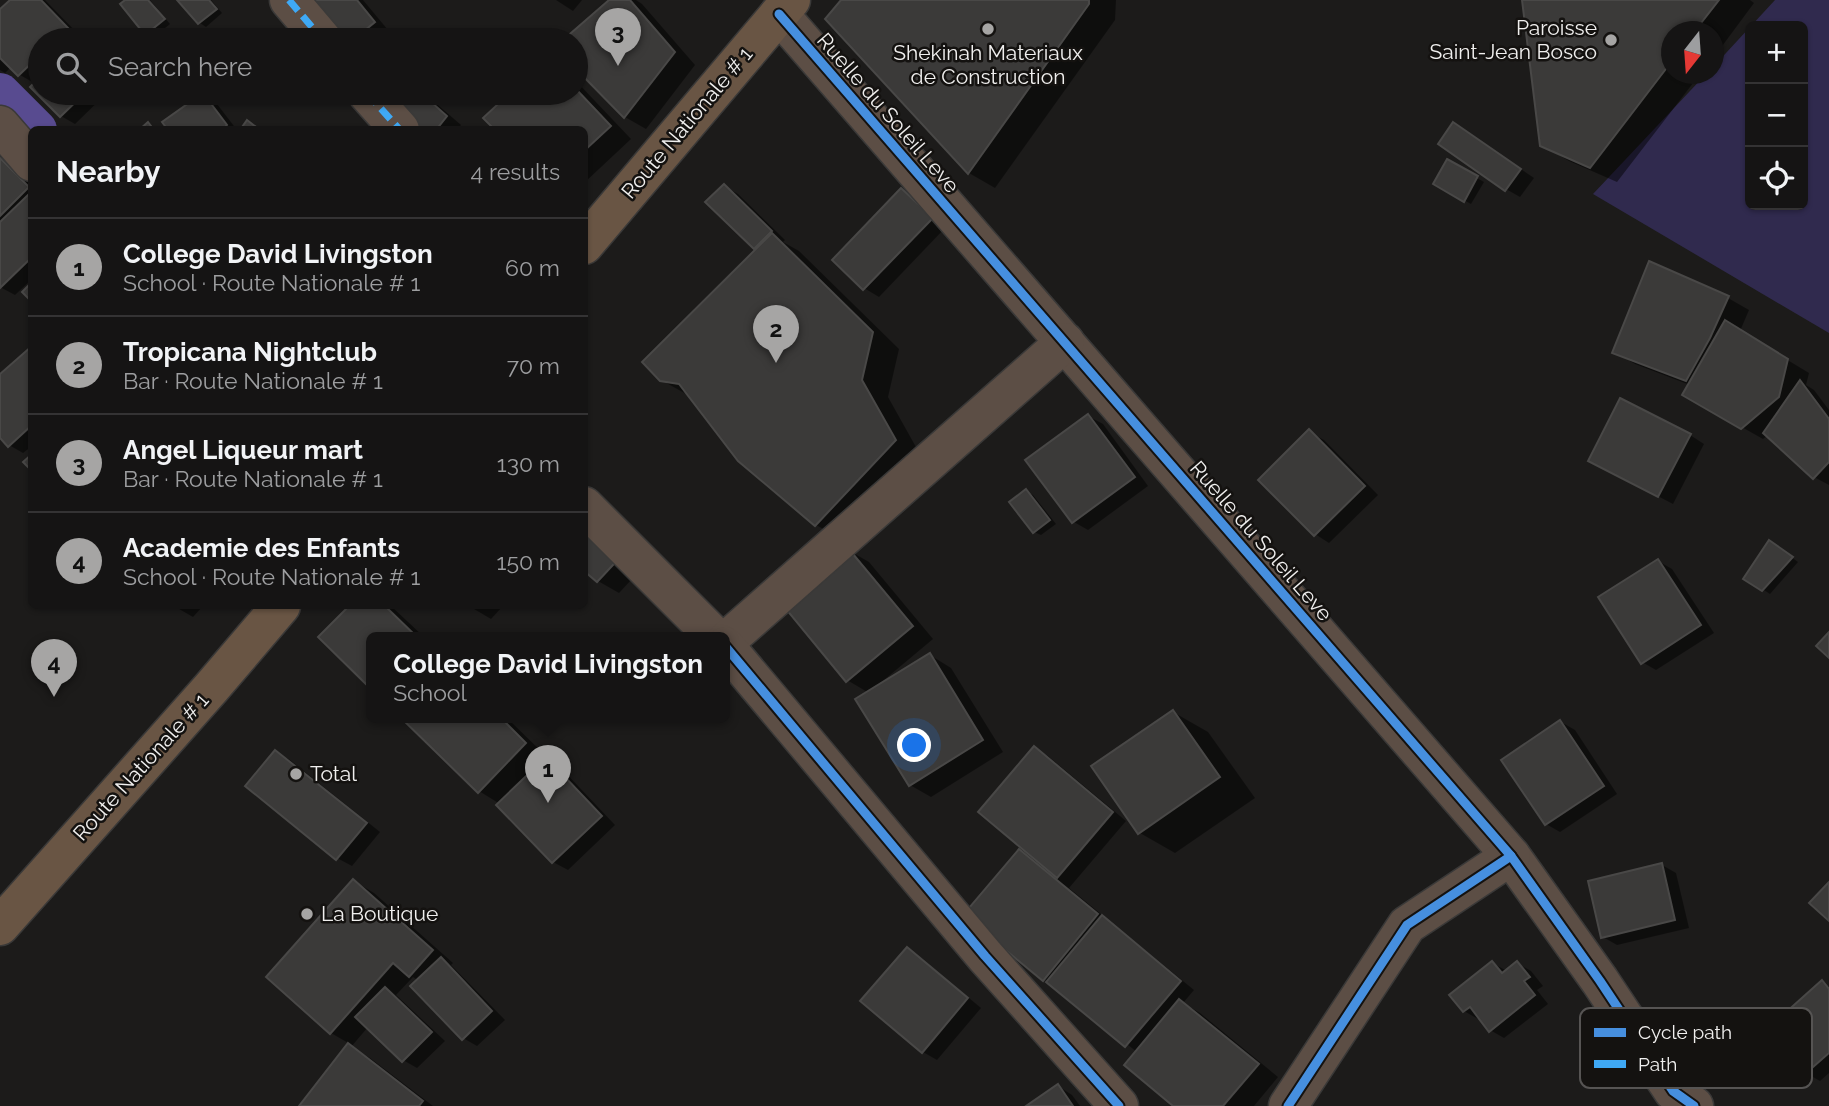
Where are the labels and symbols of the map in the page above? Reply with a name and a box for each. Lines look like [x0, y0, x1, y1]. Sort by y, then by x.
pin: 3 [595, 8, 641, 66]
place label: Paroisse Saint-Jean Bosco [1430, 15, 1597, 64]
marker: Shekinah Materiaux de Construction [980, 21, 996, 37]
north arrow [1661, 21, 1724, 84]
street label: Ruelle du Soleil Leve [812, 28, 965, 198]
marker: Paroisse Saint-Jean Bosco [1603, 32, 1619, 48]
place label: Shekinah Materiaux de Construction [893, 40, 1083, 89]
street label: Route Nationale # 1 [616, 42, 757, 204]
pin: 2 [753, 305, 799, 363]
street label: Ruelle du Soleil Leve [1185, 456, 1338, 626]
pin: 4 [31, 639, 77, 697]
street label: Route Nationale # 1 [68, 688, 214, 846]
your location [897, 728, 931, 762]
pin: 1 [525, 745, 571, 803]
place label: Total [310, 761, 357, 786]
marker: Total [288, 766, 304, 782]
place label: La Boutique [321, 901, 438, 926]
marker: La Boutique [299, 906, 315, 922]
legend [1580, 1008, 1812, 1088]
text: Cycle path [1638, 1021, 1732, 1043]
text: Path [1638, 1053, 1677, 1075]

